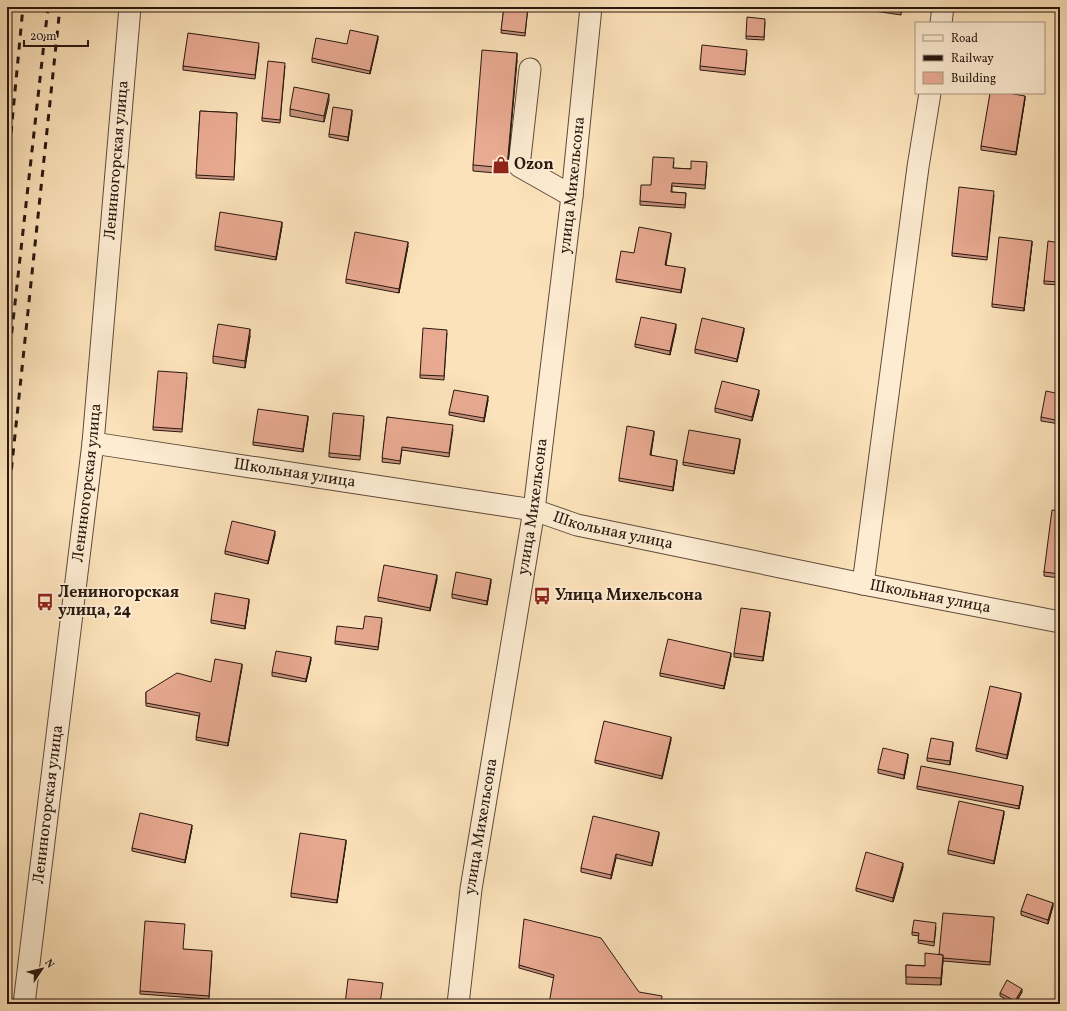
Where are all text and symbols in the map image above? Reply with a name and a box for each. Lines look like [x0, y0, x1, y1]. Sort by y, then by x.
scale bar [24, 22, 88, 48]
legend [915, 22, 1045, 94]
text: 20 m [30, 29, 57, 45]
text: Road [951, 31, 978, 47]
text: Railway [951, 51, 994, 67]
text: Building [951, 71, 996, 87]
street label: Лениногорская улица [99, 80, 135, 241]
street label: улица Михельсона [554, 116, 591, 255]
place label: Ozon [514, 154, 554, 176]
shop icon: Ozon [491, 155, 511, 175]
street label: Лениногорская улица [67, 402, 107, 564]
street label: улица Михельсона [512, 437, 554, 577]
street label: Школьная улица [232, 454, 357, 494]
street label: Школьная улица [550, 506, 675, 556]
street label: Школьная улица [868, 575, 993, 619]
place label: Лениногорская улица, 24 [58, 582, 179, 622]
place label: Улица Михельсона [555, 585, 703, 607]
bus stop icon: Улица Михельсона [532, 586, 552, 606]
bus stop icon: Лениногорская улица, 24 [35, 592, 55, 612]
street label: Лениногорская улица [28, 724, 69, 885]
street label: улица Михельсона [459, 757, 504, 896]
north arrow [22, 949, 62, 989]
text: N [41, 957, 57, 972]

